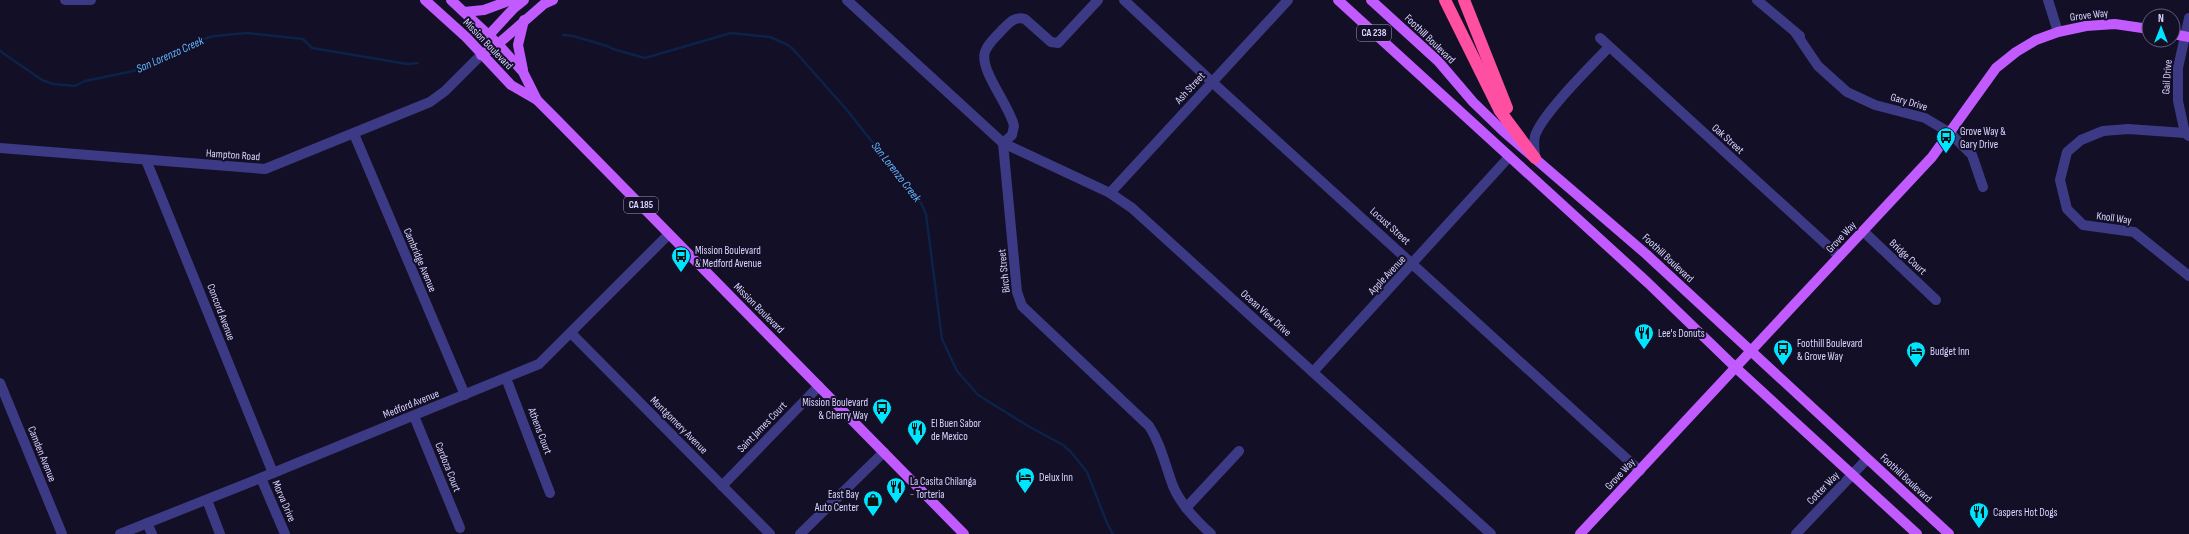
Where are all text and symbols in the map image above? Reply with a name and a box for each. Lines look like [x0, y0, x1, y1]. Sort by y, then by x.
street label: Grove Way [2069, 6, 2110, 24]
north arrow [2141, 8, 2181, 48]
street label: Foothill Boulevard [1402, 12, 1458, 67]
text: N [2158, 12, 2164, 25]
street label: Mission Boulevard [460, 16, 516, 72]
road number: CA 238 [1357, 25, 1391, 41]
water label: San Lorenzo Creek [134, 33, 207, 77]
street label: Gail Drive [2159, 59, 2175, 95]
street label: Ash Street [1171, 69, 1208, 107]
street label: Gary Drive [1889, 90, 1929, 114]
street label: Oak Street [1709, 121, 1747, 157]
place label: Grove Way & Gary Drive [1960, 125, 2006, 151]
bus stop icon: Grove Way & Gary Drive [1935, 126, 1957, 154]
water label: San Lorenzo Creek [868, 139, 924, 206]
street label: Hampton Road [206, 147, 261, 163]
road number: CA 185 [624, 197, 658, 213]
street label: Locust Street [1367, 205, 1413, 248]
street label: Knoll Way [2096, 209, 2133, 227]
street label: Grove Way [1823, 218, 1859, 256]
street label: Cambridge Avenue [401, 226, 439, 294]
street label: Foothill Boulevard [1640, 231, 1697, 285]
street label: Bridge Court [1887, 236, 1930, 278]
place label: Mission Boulevard & Medford Avenue [695, 244, 762, 270]
bus stop icon: Mission Boulevard & Medford Avenue [670, 245, 692, 273]
street label: Birch Street [995, 248, 1013, 294]
street label: Apple Avenue [1365, 253, 1409, 298]
street label: Mission Boulevard [731, 280, 787, 336]
street label: Concord Avenue [204, 282, 238, 342]
street label: Ocean View Drive [1238, 287, 1294, 339]
restaurant icon: Lee's Donuts [1633, 322, 1655, 350]
place label: Lee's Donuts [1658, 327, 1705, 340]
place label: Foothill Boulevard & Grove Way [1797, 337, 1863, 363]
bus stop icon: Foothill Boulevard & Grove Way [1772, 338, 1794, 366]
hotel icon: Budget Inn [1905, 340, 1927, 368]
place label: Budget Inn [1930, 345, 1970, 358]
street label: Medford Avenue [381, 387, 441, 421]
street label: Montgomery Avenue [648, 394, 710, 456]
place label: Mission Boulevard & Cherry Way [802, 396, 869, 422]
bus stop icon: Mission Boulevard & Cherry Way [871, 397, 893, 425]
street label: Saint James Court [735, 398, 790, 455]
street label: Athens Court [525, 405, 555, 457]
place label: El Buen Sabor de Mexico [931, 417, 981, 443]
restaurant icon: El Buen Sabor de Mexico [906, 418, 928, 446]
street label: Camden Avenue [25, 424, 59, 484]
street label: Cardoza Court [432, 440, 464, 494]
street label: Foothill Boulevard [1878, 451, 1935, 505]
street label: Grove Way [1602, 455, 1638, 493]
hotel icon: Delux Inn [1014, 466, 1036, 494]
street label: Cotter Way [1804, 468, 1842, 507]
place label: Delux Inn [1039, 471, 1073, 484]
place label: La Casita Chilanga - Torteria [910, 475, 976, 501]
restaurant icon: La Casita Chilanga - Torteria [885, 476, 907, 504]
street label: Morva Drive [269, 478, 299, 524]
place label: East Bay Auto Center [814, 488, 860, 514]
shop icon: East Bay Auto Center [862, 489, 884, 517]
restaurant icon: Caspers Hot Dogs [1968, 501, 1990, 529]
place label: Caspers Hot Dogs [1993, 506, 2058, 519]

